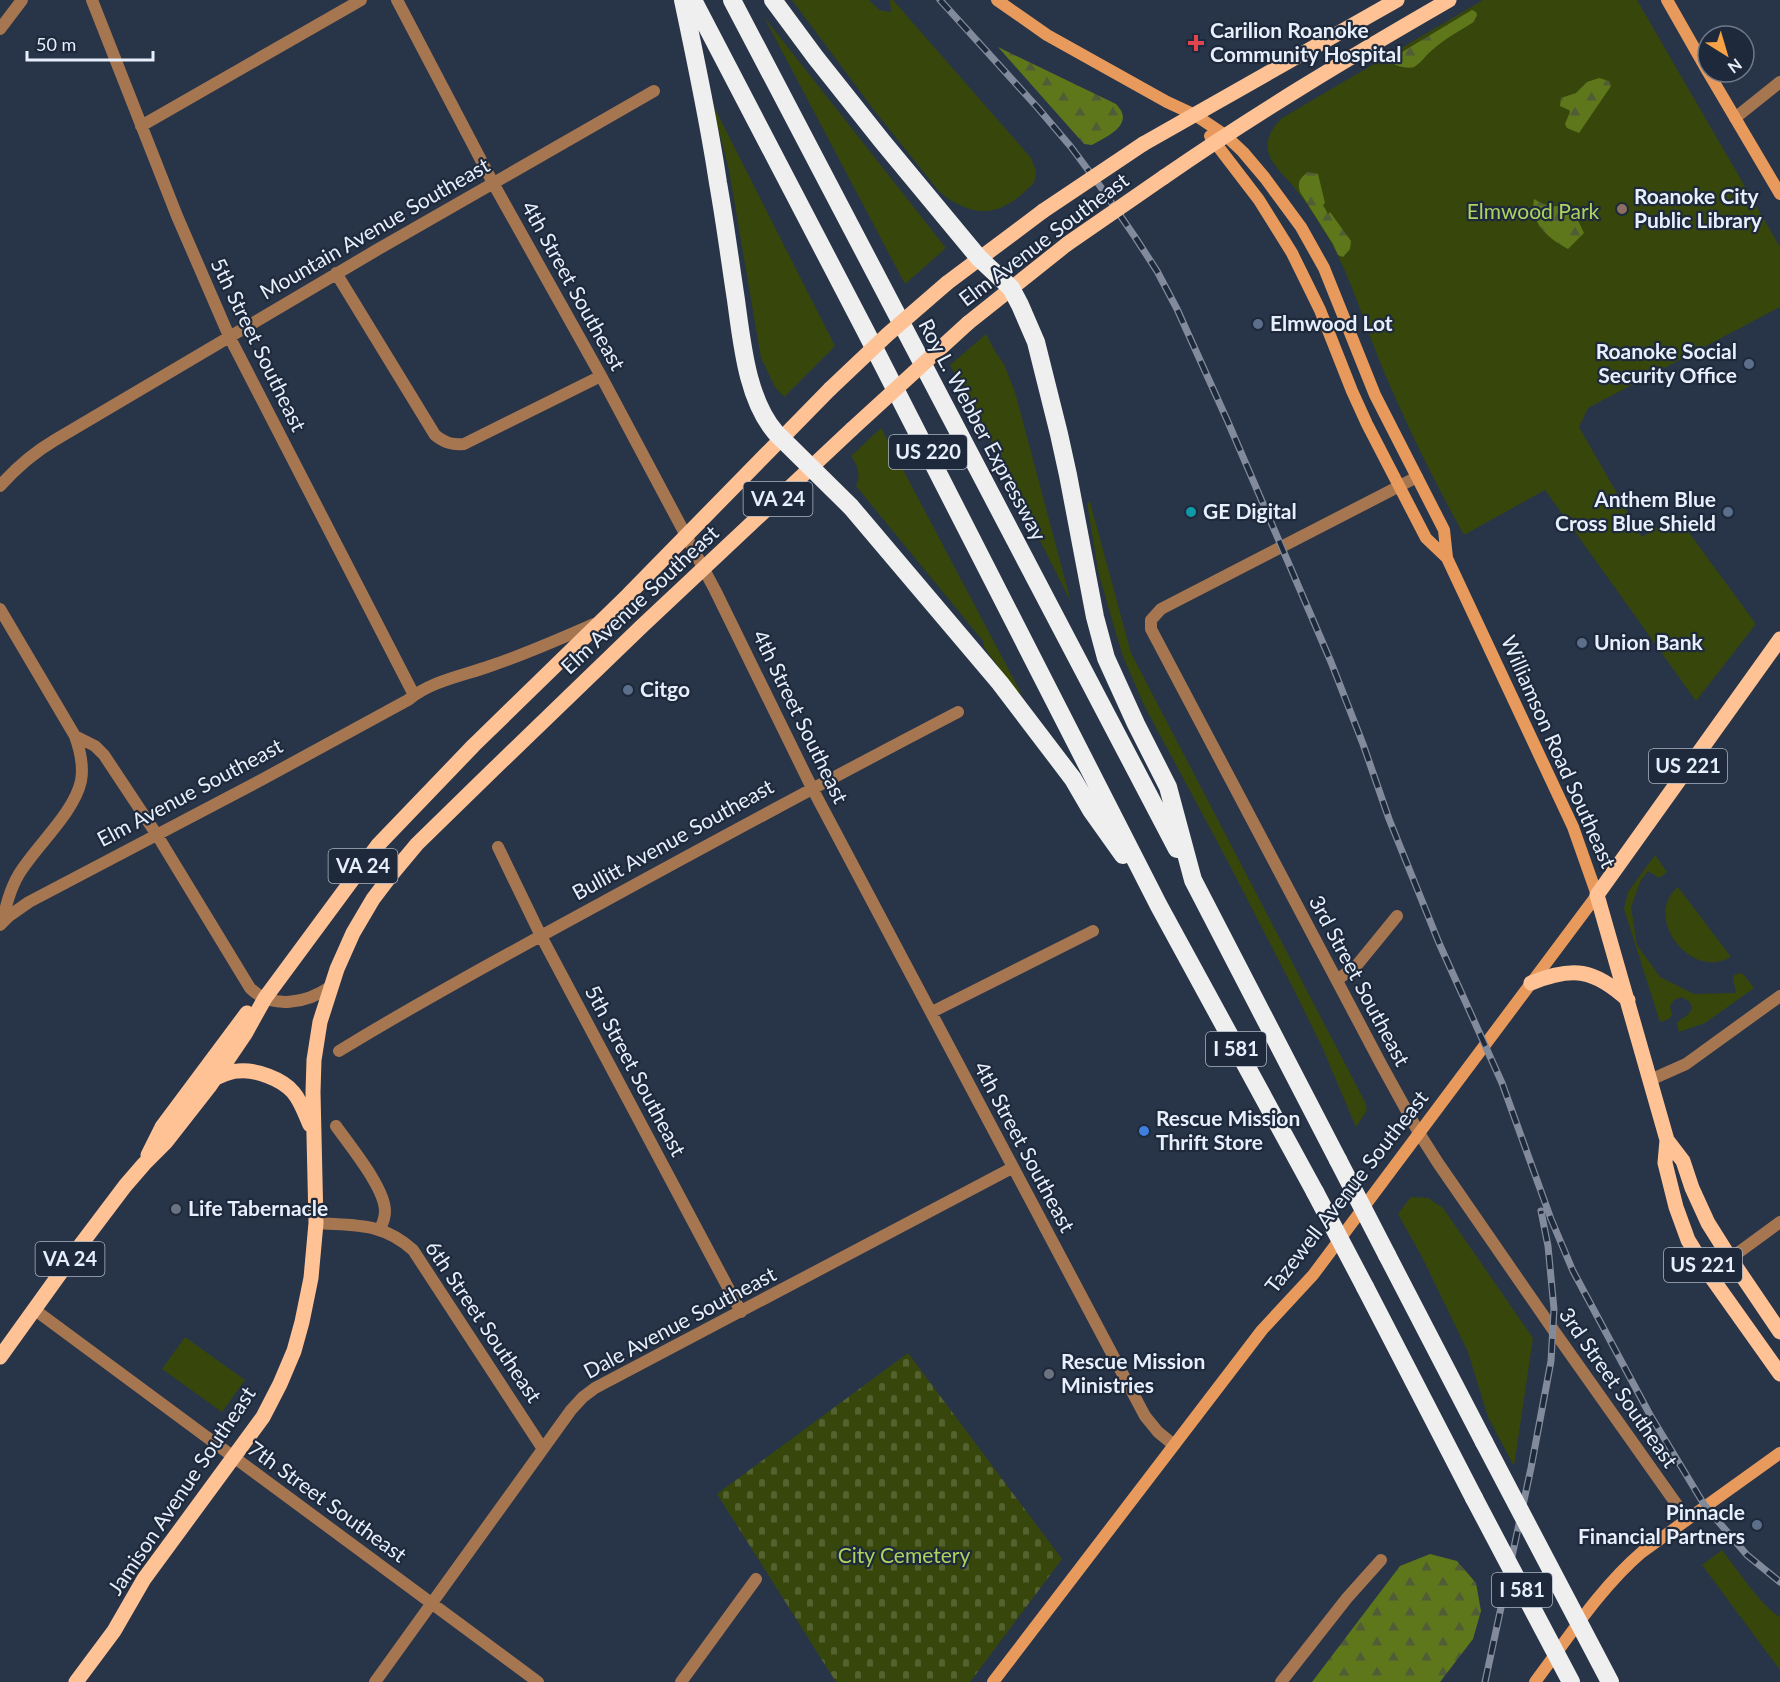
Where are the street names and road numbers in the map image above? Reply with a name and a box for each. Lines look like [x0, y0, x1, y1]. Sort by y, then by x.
street label: Mountain Avenue Southeast [255, 151, 494, 304]
street label: Elm Avenue Southeast [953, 166, 1133, 311]
street label: 4th Street Southeast [517, 196, 631, 375]
street label: 5th Street Southeast [207, 254, 312, 436]
street label: Roy L. Webber Expressway [914, 314, 1053, 545]
road number: US 220 [889, 435, 967, 469]
road number: VA 24 [744, 482, 812, 516]
street label: Elm Avenue Southeast [555, 519, 723, 678]
street label: 4th Street Southeast [749, 626, 854, 808]
street label: Williamson Road Southeast [1497, 631, 1622, 872]
street label: Elm Avenue Southeast [92, 732, 287, 851]
road number: US 221 [1649, 749, 1727, 783]
street label: Bullitt Avenue Southeast [567, 773, 778, 904]
road number: VA 24 [328, 849, 398, 883]
street label: 3rd Street Southeast [1305, 891, 1416, 1070]
street label: 5th Street Southeast [581, 981, 692, 1160]
road number: I 581 [1206, 1032, 1266, 1066]
street label: 4th Street Southeast [970, 1057, 1081, 1236]
street label: Tazewell Avenue Southeast [1259, 1085, 1433, 1297]
street label: 6th Street Southeast [421, 1235, 548, 1407]
road number: VA 24 [36, 1242, 104, 1276]
road number: US 221 [1664, 1248, 1742, 1282]
street label: Dale Avenue Southeast [579, 1260, 780, 1383]
street label: 3rd Street Southeast [1555, 1302, 1684, 1472]
street label: Jamison Avenue Southeast [102, 1381, 260, 1599]
street label: 7th Street Southeast [244, 1435, 412, 1567]
road number: I 581 [1492, 1573, 1552, 1607]

